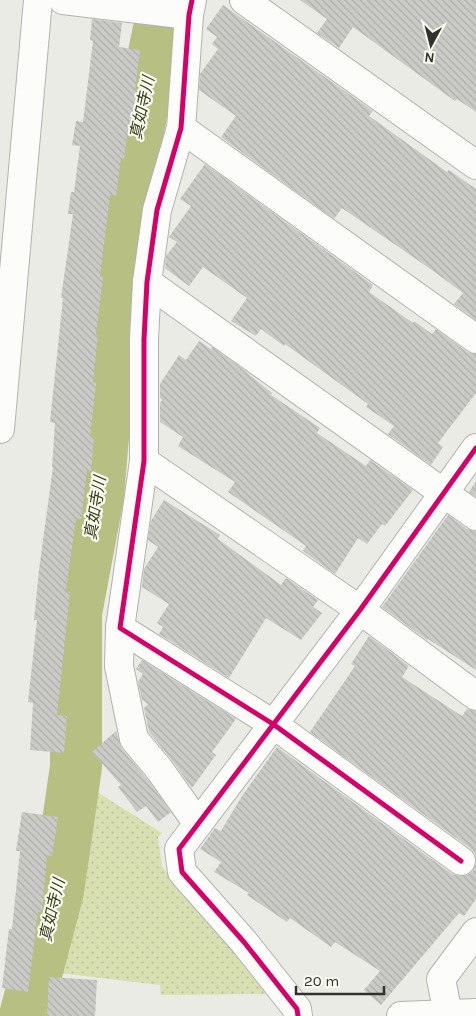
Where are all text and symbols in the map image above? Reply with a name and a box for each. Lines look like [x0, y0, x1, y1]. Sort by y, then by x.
north arrow [406, 20, 456, 70]
text: N [423, 48, 435, 66]
water label: 真如寺川 [126, 73, 158, 141]
water label: 真如寺川 [81, 473, 110, 541]
water label: 真如寺川 [36, 875, 69, 943]
scale bar [296, 964, 384, 996]
text: 20 m [304, 972, 339, 990]

